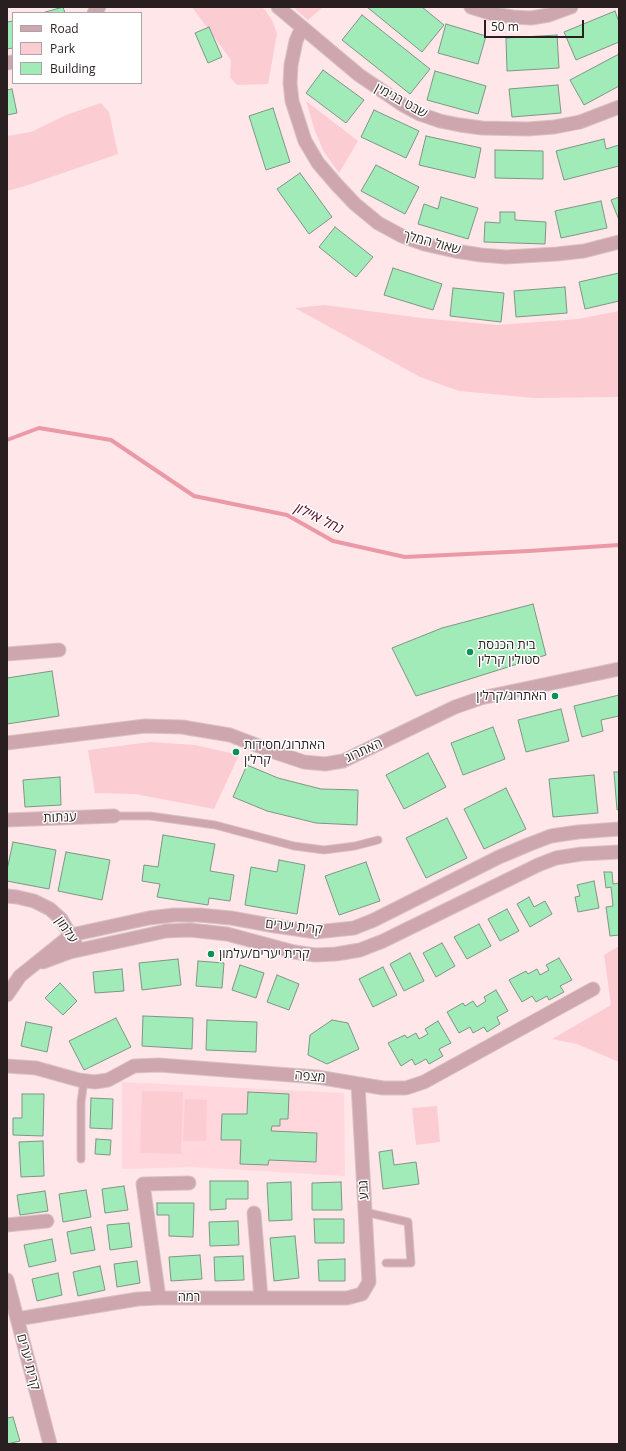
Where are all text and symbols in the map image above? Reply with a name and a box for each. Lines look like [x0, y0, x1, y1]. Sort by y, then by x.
legend [12, 12, 142, 84]
scale bar [486, 12, 586, 38]
text: 50 m [491, 18, 519, 35]
text: Road [50, 20, 79, 37]
text: Park [50, 40, 75, 57]
text: Building [50, 60, 95, 77]
street label: שבט בנימין [372, 80, 430, 122]
street label: שאול המלך [402, 228, 462, 258]
water label: נחל איילון [292, 500, 346, 538]
place label: בית הכנסת סטולין קרלין [478, 637, 540, 668]
marker: בית הכנסת סטולין קרלין [465, 647, 475, 657]
place label: האתרוג/קרלין [476, 688, 547, 704]
marker: האתרוג/קרלין [550, 691, 560, 701]
street label: האתרוג [343, 736, 385, 766]
place label: האתרוג/חסידות קרלין [244, 737, 325, 768]
marker: האתרוג/חסידות קרלין [231, 747, 241, 757]
street label: ענתות [43, 810, 77, 826]
street label: עלמון [52, 914, 80, 946]
street label: קרית יערים [265, 916, 323, 938]
place label: קרית יערים/עלמון [219, 946, 310, 962]
marker: קרית יערים/עלמון [206, 949, 216, 959]
street label: מצפה [294, 1068, 326, 1086]
street label: גבע [356, 1180, 372, 1200]
street label: רמה [178, 1289, 200, 1305]
street label: קרית יערים [13, 1332, 43, 1392]

